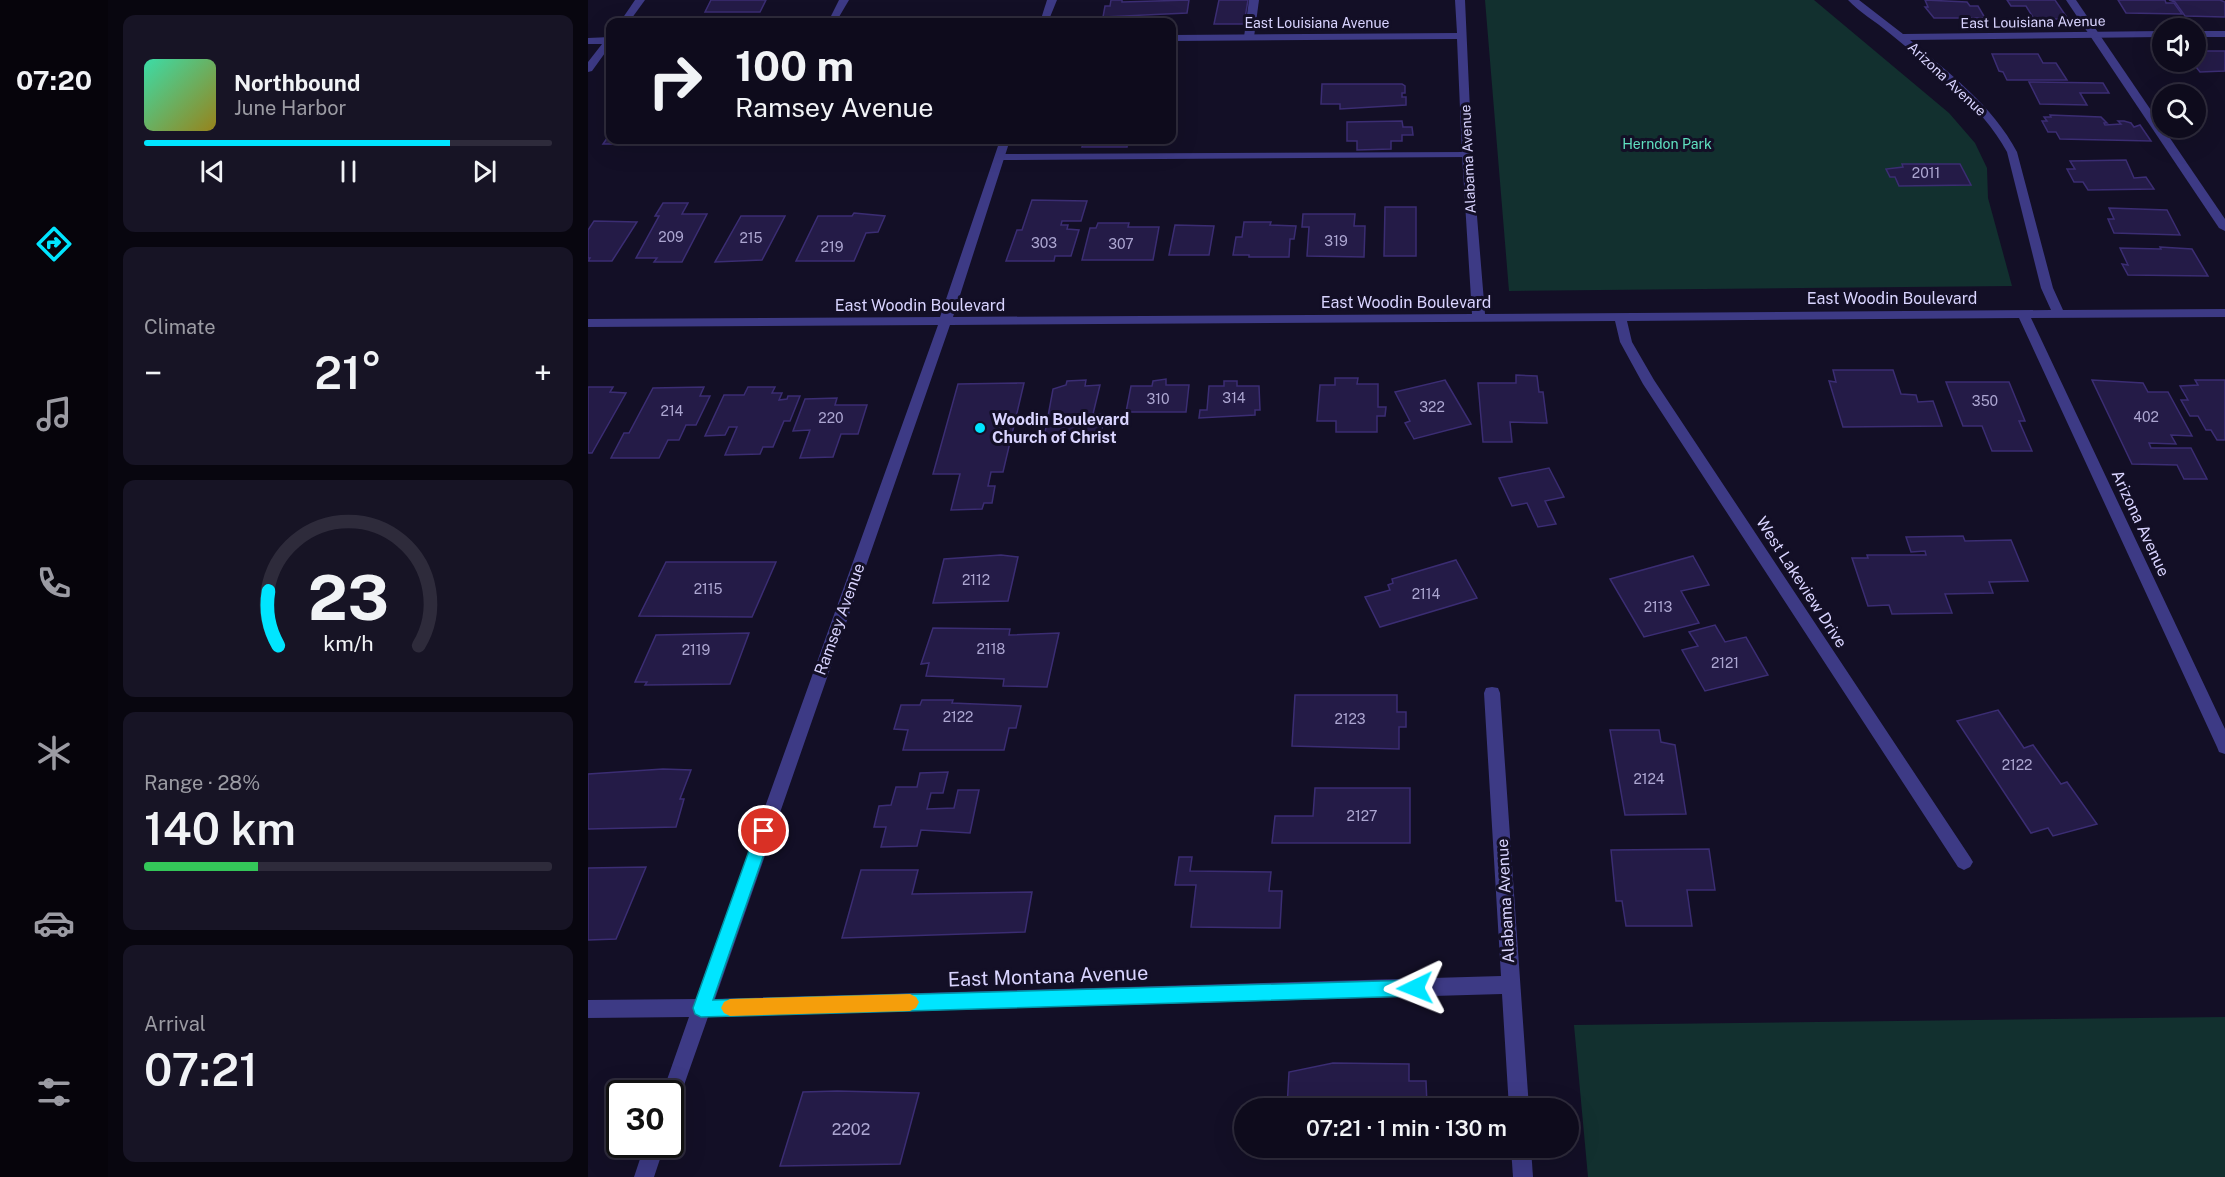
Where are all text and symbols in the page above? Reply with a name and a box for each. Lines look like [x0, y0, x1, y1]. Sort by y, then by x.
street label: East Louisiana Avenue [1960, 13, 2106, 31]
street label: East Louisiana Avenue [1245, 15, 1390, 31]
map controls [2152, 18, 2206, 138]
button: sound [2152, 18, 2206, 72]
street label: Arizona Avenue [1905, 39, 1989, 119]
text: 100 m [735, 41, 854, 90]
icon: right [636, 42, 714, 120]
text: 07:20 [16, 64, 92, 96]
text: Northbound [234, 70, 360, 96]
button: search [2152, 84, 2206, 138]
text: Ramsey Avenue [735, 91, 934, 123]
text: June Harbor [234, 96, 346, 120]
street label: Alabama Avenue [1457, 104, 1479, 214]
park label: Herndon Park [1622, 136, 1712, 152]
icon: previous [196, 155, 229, 188]
icon: pause [332, 155, 365, 188]
icon: next [468, 155, 501, 188]
house number: 2011 [1912, 165, 1940, 181]
icon: directions [33, 223, 75, 265]
house number: 209 [658, 229, 684, 245]
house number: 215 [739, 230, 763, 246]
house number: 319 [1324, 233, 1348, 249]
house number: 303 [1031, 235, 1057, 251]
house number: 307 [1108, 236, 1134, 252]
house number: 219 [821, 239, 844, 255]
street label: East Woodin Boulevard [1807, 289, 1977, 308]
street label: East Woodin Boulevard [1321, 293, 1491, 312]
street label: East Woodin Boulevard [835, 296, 1005, 315]
text: Climate [144, 315, 216, 339]
text: 21° [314, 346, 382, 399]
text: − [144, 354, 162, 392]
text: + [534, 354, 552, 392]
house number: 314 [1222, 390, 1246, 406]
house number: 310 [1146, 391, 1170, 407]
icon: music [33, 393, 75, 435]
house number: 350 [1972, 393, 1998, 409]
house number: 322 [1419, 399, 1445, 415]
house number: 214 [661, 403, 684, 419]
house number: 402 [2133, 409, 2159, 425]
house number: 220 [818, 410, 844, 426]
place label: Woodin Boulevard Church of Christ [992, 410, 1129, 447]
marker: Woodin Boulevard Church of Christ [973, 421, 987, 435]
street label: Arizona Avenue [2108, 467, 2173, 579]
street label: West Lakeview Drive [1752, 513, 1851, 651]
text: 23 [307, 561, 389, 634]
street label: Ramsey Avenue [810, 561, 869, 678]
icon: phone [33, 562, 75, 604]
house number: 2112 [962, 572, 990, 588]
house number: 2115 [694, 581, 722, 597]
house number: 2114 [1412, 586, 1440, 602]
house number: 2113 [1644, 599, 1672, 615]
text: km/h [323, 631, 373, 656]
house number: 2118 [977, 641, 1005, 657]
house number: 2119 [682, 642, 710, 658]
house number: 2121 [1711, 655, 1739, 671]
house number: 2122 [943, 709, 973, 725]
house number: 2123 [1334, 711, 1366, 727]
icon: climate [33, 732, 75, 774]
house number: 2122 [2002, 757, 2032, 773]
text: Range · 28% [144, 771, 260, 795]
house number: 2124 [1633, 771, 1665, 787]
text: 140 km [144, 802, 296, 855]
pin [738, 805, 789, 856]
house number: 2127 [1347, 808, 1377, 824]
icon: arrive [747, 814, 780, 847]
street label: Alabama Avenue [1493, 838, 1518, 964]
icon: car [33, 902, 75, 944]
position arrow [1383, 956, 1447, 1020]
street label: East Montana Avenue [947, 961, 1149, 991]
text: Arrival [144, 1012, 206, 1036]
text: 07:21 [144, 1043, 258, 1096]
icon: filters [33, 1071, 75, 1113]
speed limit sign: 30 [606, 1080, 684, 1158]
text: 07:21 · 1 min · 130 m [1306, 1115, 1507, 1141]
house number: 2202 [832, 1120, 870, 1139]

